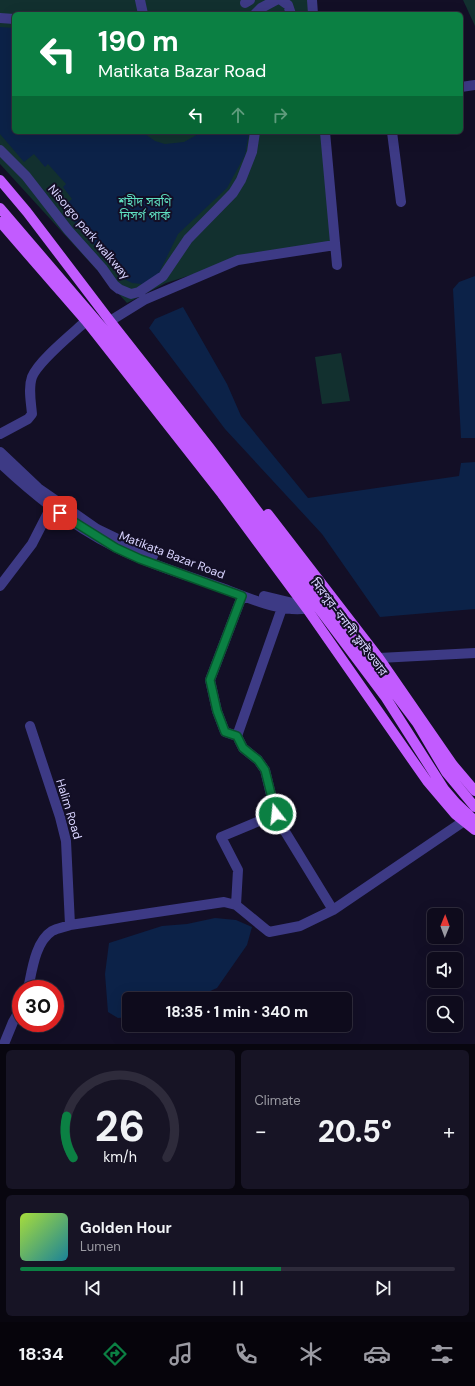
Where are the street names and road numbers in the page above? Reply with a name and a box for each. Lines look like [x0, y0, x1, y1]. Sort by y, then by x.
street label: Nisorgo park walkway [45, 181, 134, 283]
street label: Matikata Bazar Road [117, 527, 227, 583]
street label: মিরপুর-বনানী ফ্লাইওভার [306, 574, 392, 680]
street label: Halim Road [52, 777, 86, 841]

